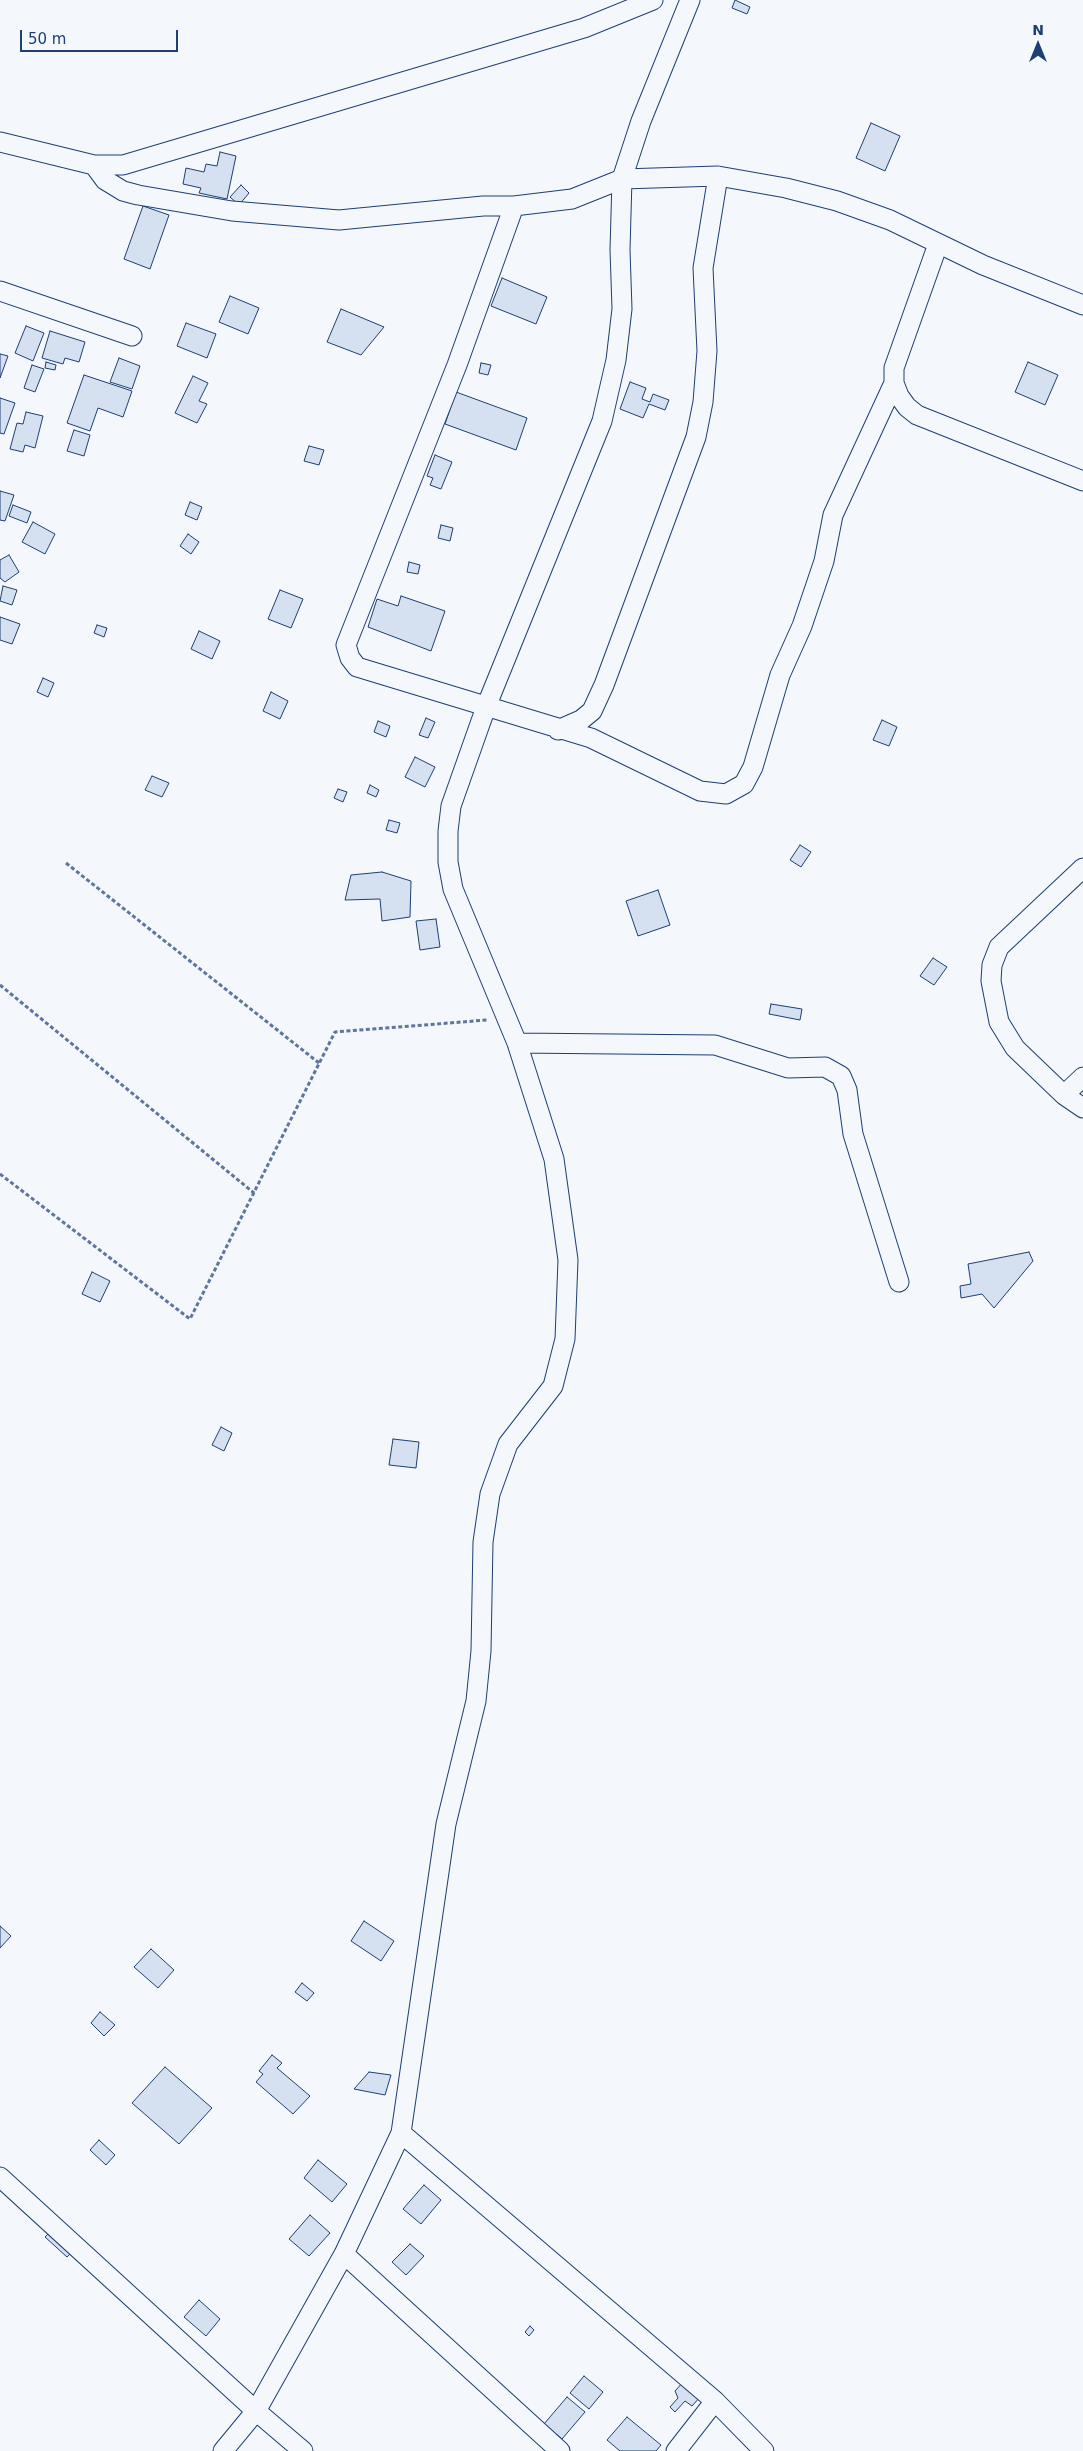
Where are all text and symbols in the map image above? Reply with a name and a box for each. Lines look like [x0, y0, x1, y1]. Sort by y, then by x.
scale bar [22, 20, 180, 52]
north arrow [1013, 20, 1063, 70]
text: N [1032, 22, 1044, 38]
text: 50 m [28, 30, 66, 48]

